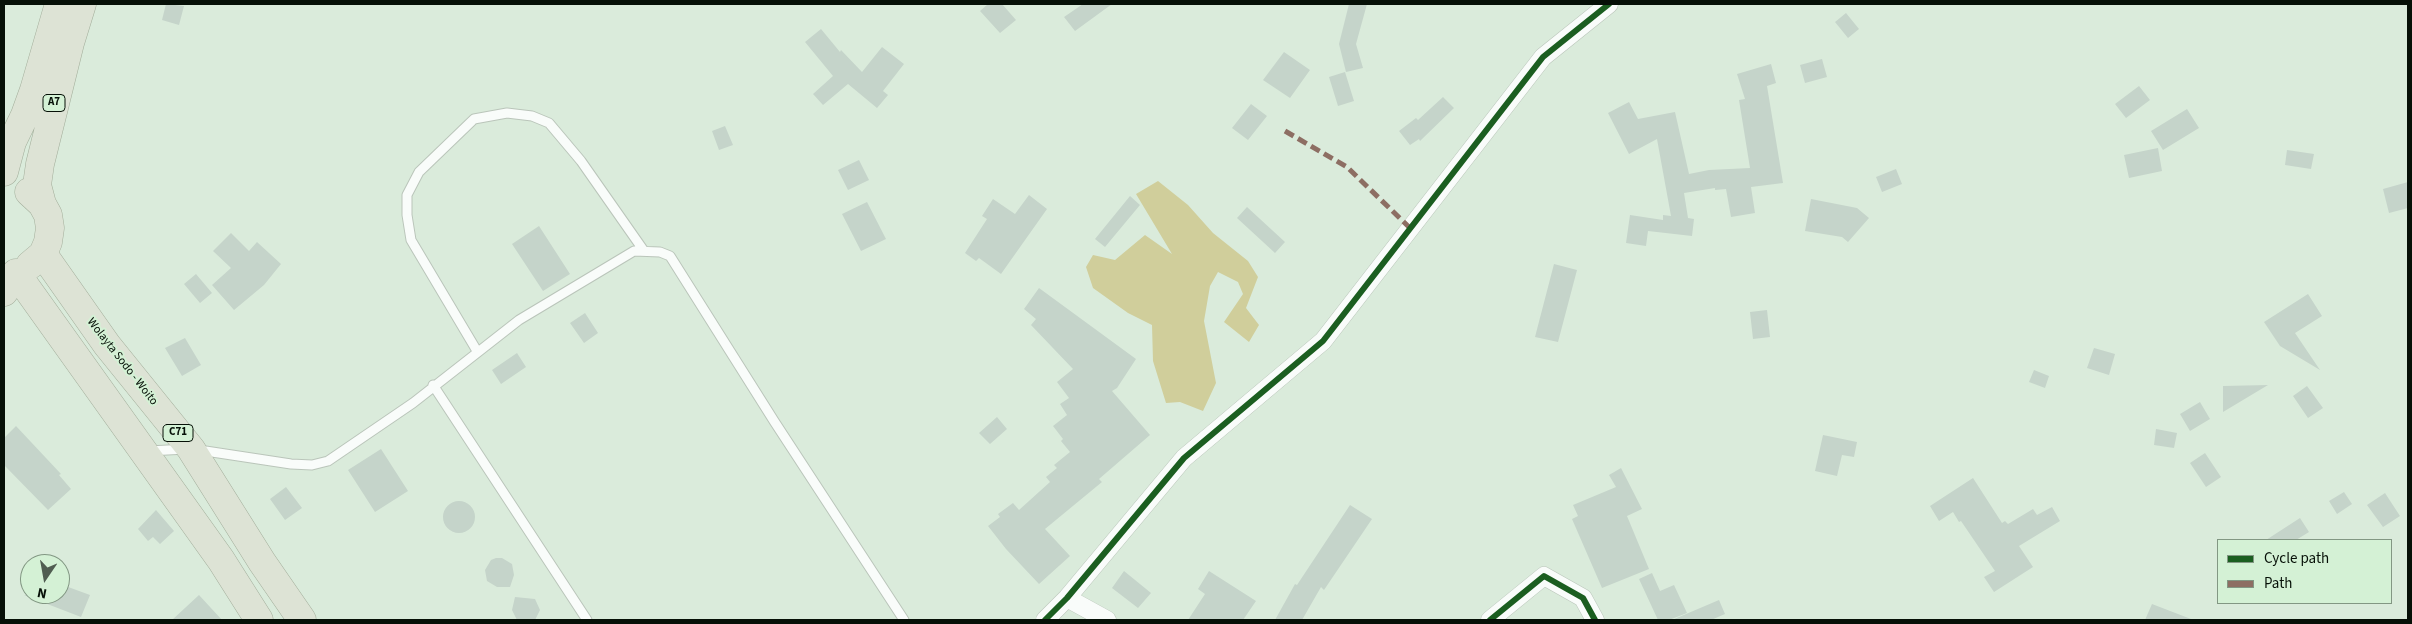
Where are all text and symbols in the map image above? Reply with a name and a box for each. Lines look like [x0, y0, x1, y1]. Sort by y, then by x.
road number: A7 [43, 95, 65, 112]
street label: Wolayta Sodo - Woito [83, 315, 161, 409]
road number: C71 [163, 424, 193, 442]
legend [2217, 539, 2392, 604]
text: Cycle path [2264, 548, 2329, 569]
north arrow [20, 554, 70, 604]
text: Path [2264, 573, 2292, 594]
text: N [35, 582, 49, 603]

